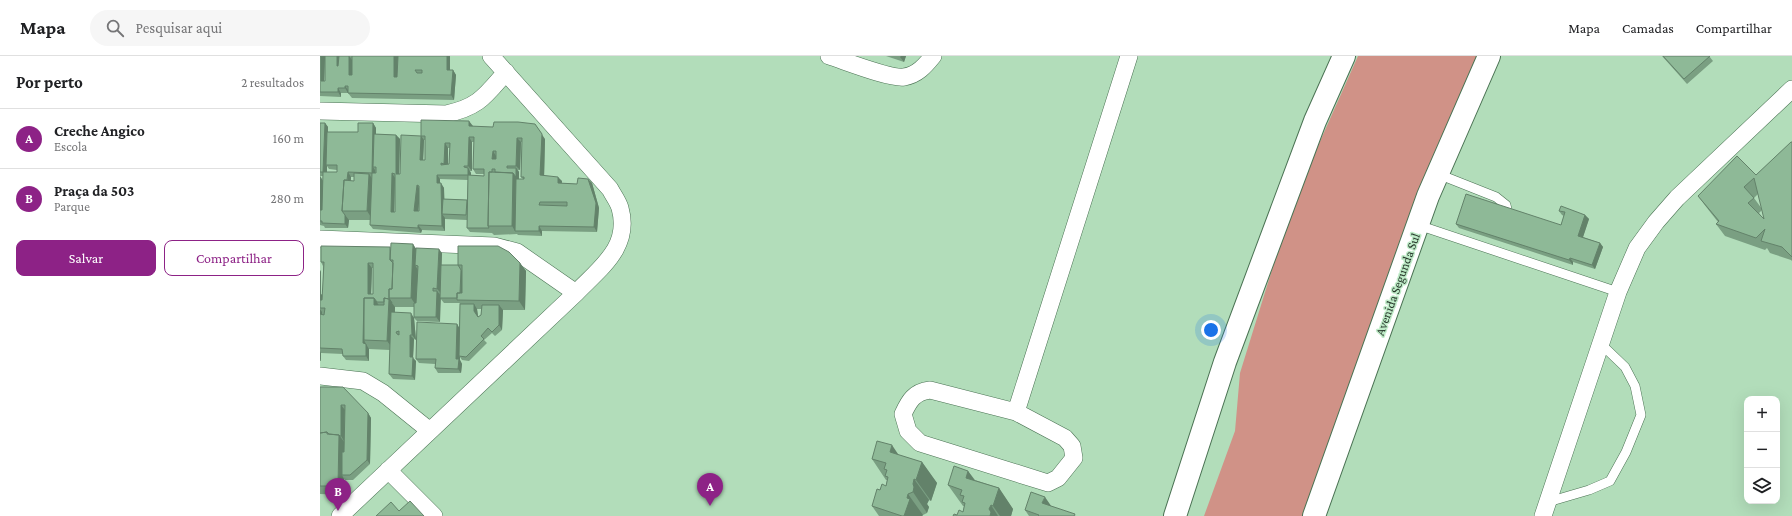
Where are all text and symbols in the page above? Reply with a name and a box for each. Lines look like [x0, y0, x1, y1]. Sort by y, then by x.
search box [90, 10, 370, 46]
text: Mapa [20, 17, 66, 38]
icon: search [104, 17, 126, 39]
text: Pesquisar aqui [136, 20, 222, 36]
text: Mapa [1568, 20, 1600, 36]
text: Camadas [1622, 20, 1674, 36]
text: Compartilhar [1696, 20, 1772, 36]
text: Por perto [16, 73, 83, 92]
text: 2 resultados [241, 75, 304, 90]
text: Creche Angico [54, 123, 145, 139]
text: A [25, 131, 33, 146]
text: 160 m [273, 131, 304, 146]
text: Escola [54, 139, 87, 154]
text: Praça da 503 [54, 183, 134, 199]
text: B [25, 191, 33, 206]
text: 280 m [271, 191, 304, 206]
text: Parque [54, 199, 90, 214]
street label: Avenida Segunda Sul [1372, 230, 1423, 337]
button: Salvar [16, 240, 156, 276]
button: Compartilhar [164, 240, 304, 276]
your location [1201, 320, 1221, 340]
map controls [1744, 396, 1780, 504]
button: + [1744, 396, 1780, 432]
button: − [1744, 432, 1780, 468]
button: layers [1744, 468, 1780, 504]
pin: A [697, 473, 723, 506]
pin: B [325, 478, 351, 511]

